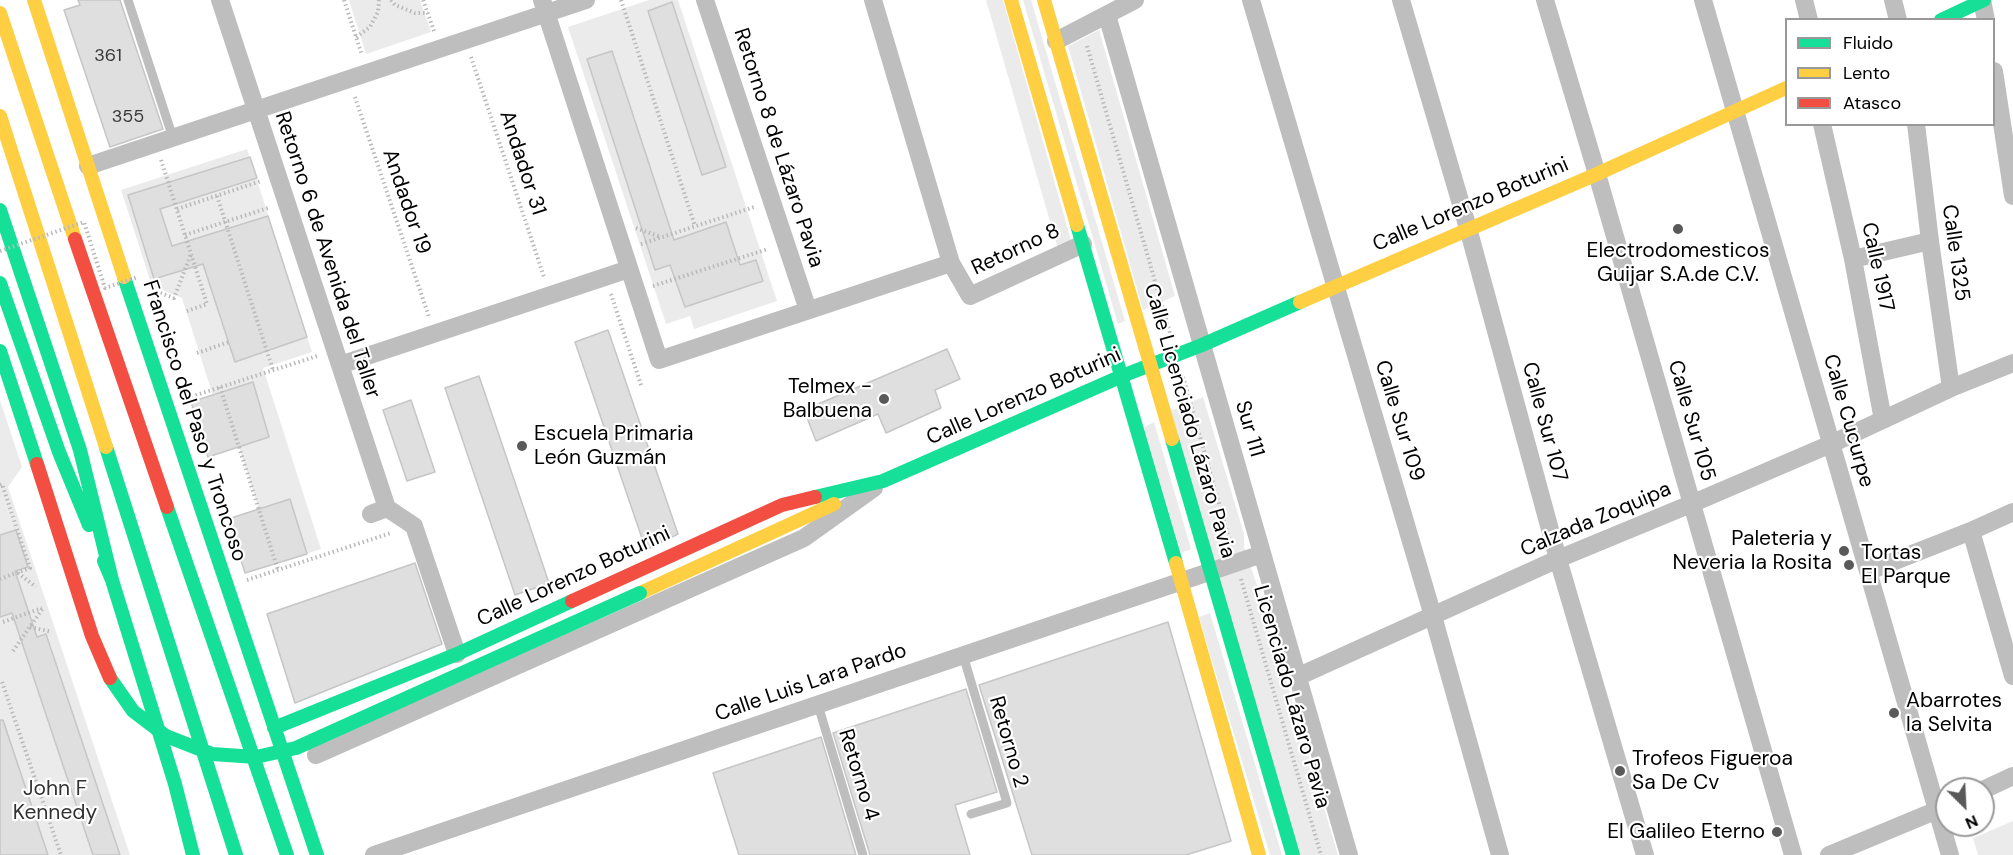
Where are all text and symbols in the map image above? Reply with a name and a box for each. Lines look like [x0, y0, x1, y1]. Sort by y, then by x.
legend [1785, 18, 1995, 126]
street label: Retorno 8 de Lázaro Pavia [727, 25, 829, 271]
text: Fluido [1843, 31, 1893, 55]
house number: 361 [94, 45, 122, 67]
text: Lento [1843, 61, 1890, 85]
text: Atasco [1843, 91, 1901, 115]
house number: 355 [112, 106, 144, 128]
street label: Andador 31 [493, 108, 551, 218]
street label: Retorno 6 de Avenida del Taller [269, 109, 385, 401]
street label: Andador 19 [376, 146, 436, 258]
street label: Calle Lorenzo Boturini [1369, 152, 1573, 258]
street label: Calle 1325 [1936, 203, 1974, 303]
street label: Retorno 8 [968, 219, 1064, 281]
street label: Calle 1917 [1855, 220, 1899, 314]
marker: Electrodomesticos Guijar S.A.de C.V. [1671, 222, 1685, 236]
place label: Electrodomesticos Guijar S.A.de C.V. [1587, 238, 1769, 288]
street label: Francisco del Paso y Troncoso [137, 277, 251, 565]
street label: Calle Licenciado Lázaro Pavia [1138, 281, 1240, 561]
street label: Calle Lorenzo Boturini [923, 343, 1125, 451]
street label: Calle Cucurpe [1817, 352, 1879, 490]
street label: Calle Sur 109 [1369, 358, 1429, 484]
street label: Calle Sur 105 [1662, 358, 1720, 484]
street label: Calle Sur 107 [1516, 359, 1572, 485]
place label: Telmex - Balbuena [783, 374, 872, 424]
marker: Telmex - Balbuena [877, 392, 891, 406]
street label: Sur 111 [1229, 398, 1269, 460]
place label: Escuela Primaria León Guzmán [534, 421, 693, 471]
marker: Escuela Primaria León Guzmán [515, 439, 529, 453]
street label: Calzada Zoquipa [1517, 477, 1675, 563]
street label: Calle Lorenzo Boturini [473, 521, 675, 633]
place label: Paleteria y Neveria la Rosita [1672, 526, 1832, 576]
place label: Tortas El Parque [1861, 540, 1951, 590]
marker: Paleteria y Neveria la Rosita [1837, 544, 1851, 558]
marker: Tortas El Parque [1842, 558, 1856, 572]
street label: Licenciado Lázaro Pavia [1247, 583, 1335, 811]
street label: Calle Luis Lara Pardo [712, 638, 910, 728]
place label: Abarrotes la Selvita [1906, 688, 2002, 738]
street label: Retorno 2 [983, 693, 1033, 791]
marker: Abarrotes la Selvita [1887, 706, 1901, 720]
street label: Retorno 4 [832, 726, 884, 824]
place label: Trofeos Figueroa Sa De Cv [1632, 746, 1793, 796]
marker: Trofeos Figueroa Sa De Cv [1613, 764, 1627, 778]
park label: John F Kennedy [13, 776, 97, 826]
north arrow [1935, 777, 1995, 837]
text: N [1962, 810, 1981, 834]
place label: El Galileo Eterno [1607, 819, 1765, 845]
marker: El Galileo Eterno [1770, 825, 1784, 839]

